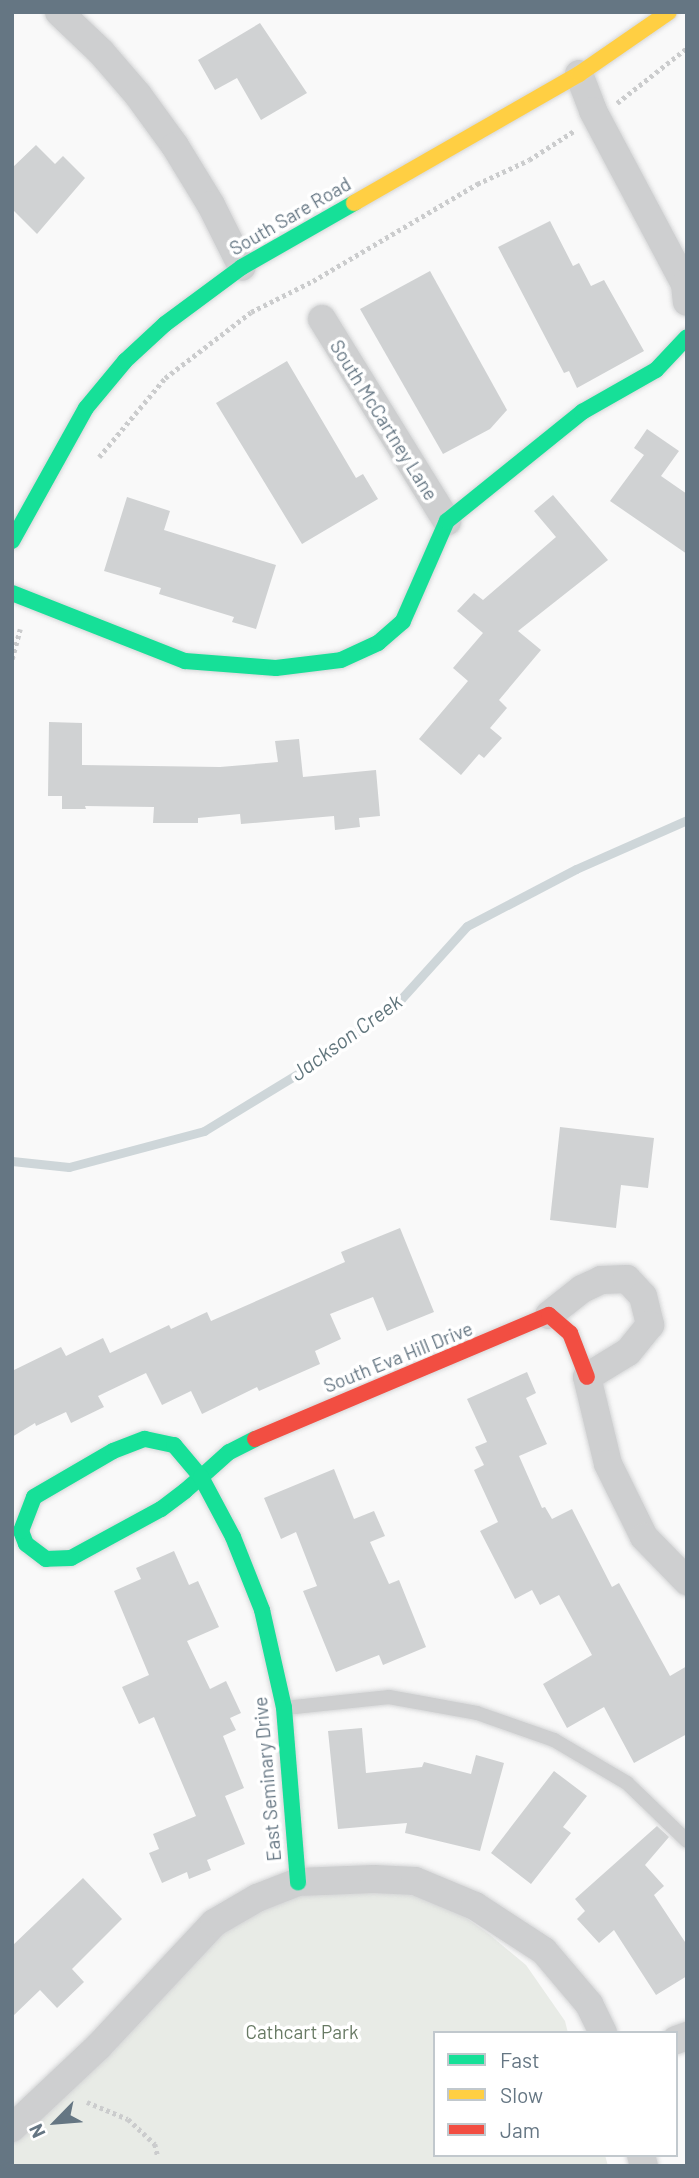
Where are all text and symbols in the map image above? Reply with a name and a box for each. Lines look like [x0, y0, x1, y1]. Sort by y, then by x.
street label: South Sare Road [225, 172, 355, 260]
street label: South McCartney Lane [325, 336, 443, 504]
water label: Jackson Creek [286, 988, 406, 1086]
street label: South Eva Hill Drive [320, 1317, 476, 1397]
street label: East Seminary Drive [248, 1696, 286, 1862]
park label: Cathcart Park [246, 2021, 358, 2043]
legend [433, 2031, 678, 2157]
text: Fast [500, 2047, 540, 2072]
text: Slow [500, 2082, 543, 2107]
north arrow [21, 2087, 91, 2157]
text: Jam [500, 2117, 540, 2142]
text: N [23, 2121, 50, 2142]

